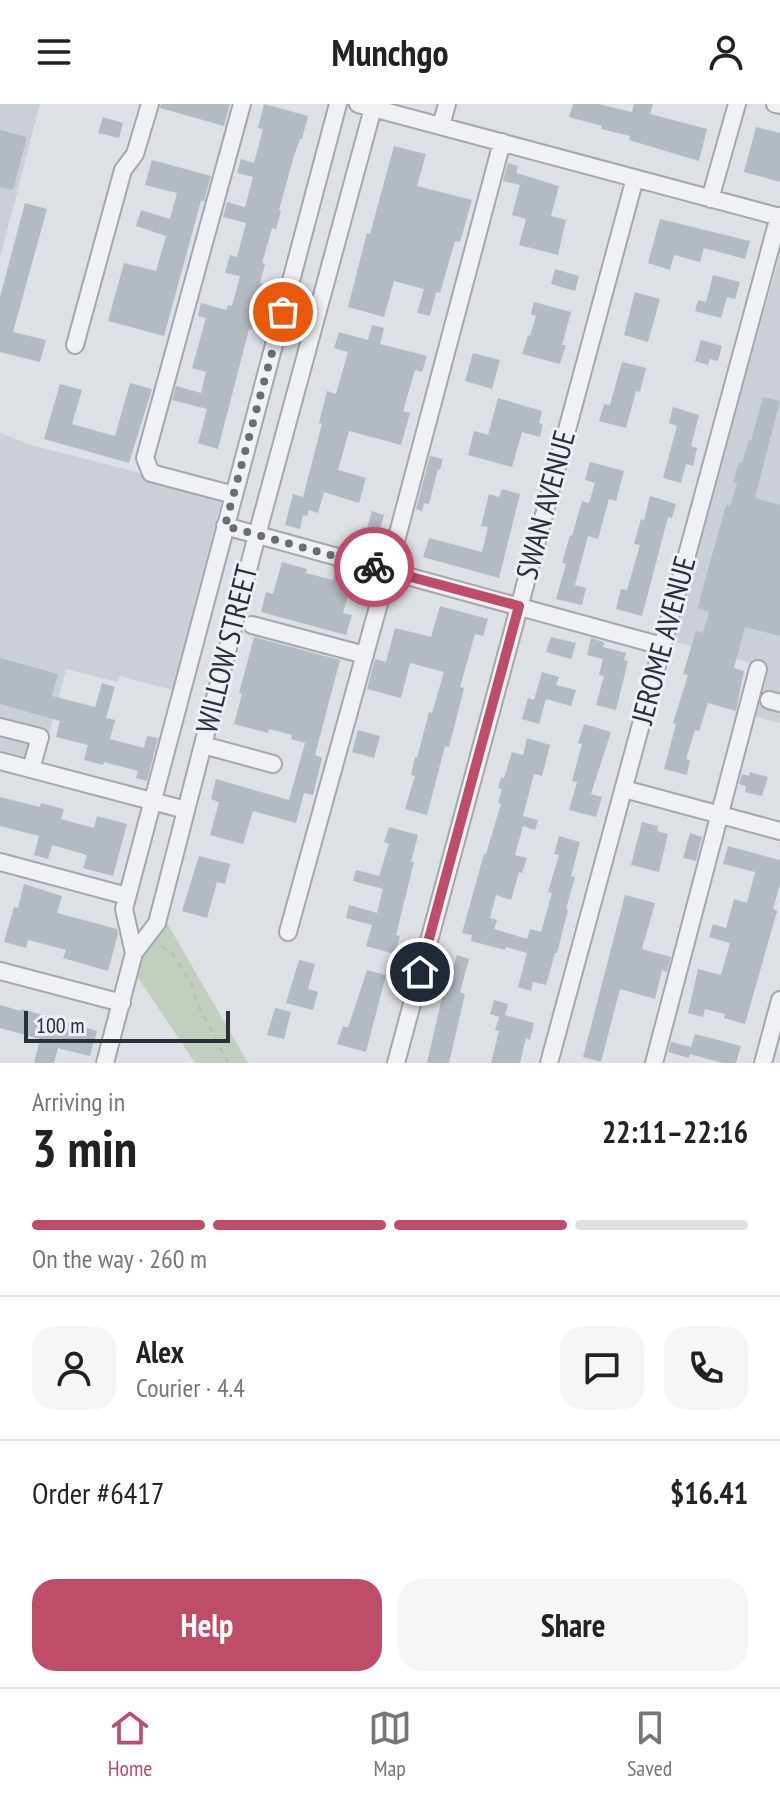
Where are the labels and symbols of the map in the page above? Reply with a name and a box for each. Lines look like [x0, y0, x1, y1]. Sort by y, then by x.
pin [249, 278, 317, 346]
street label: SWAN AVENUE [506, 426, 583, 583]
courier [334, 527, 414, 607]
street label: JEROME AVENUE [621, 551, 704, 729]
street label: WILLOW STREET [186, 560, 265, 737]
pin [386, 938, 454, 1006]
scale bar [24, 1007, 230, 1043]

